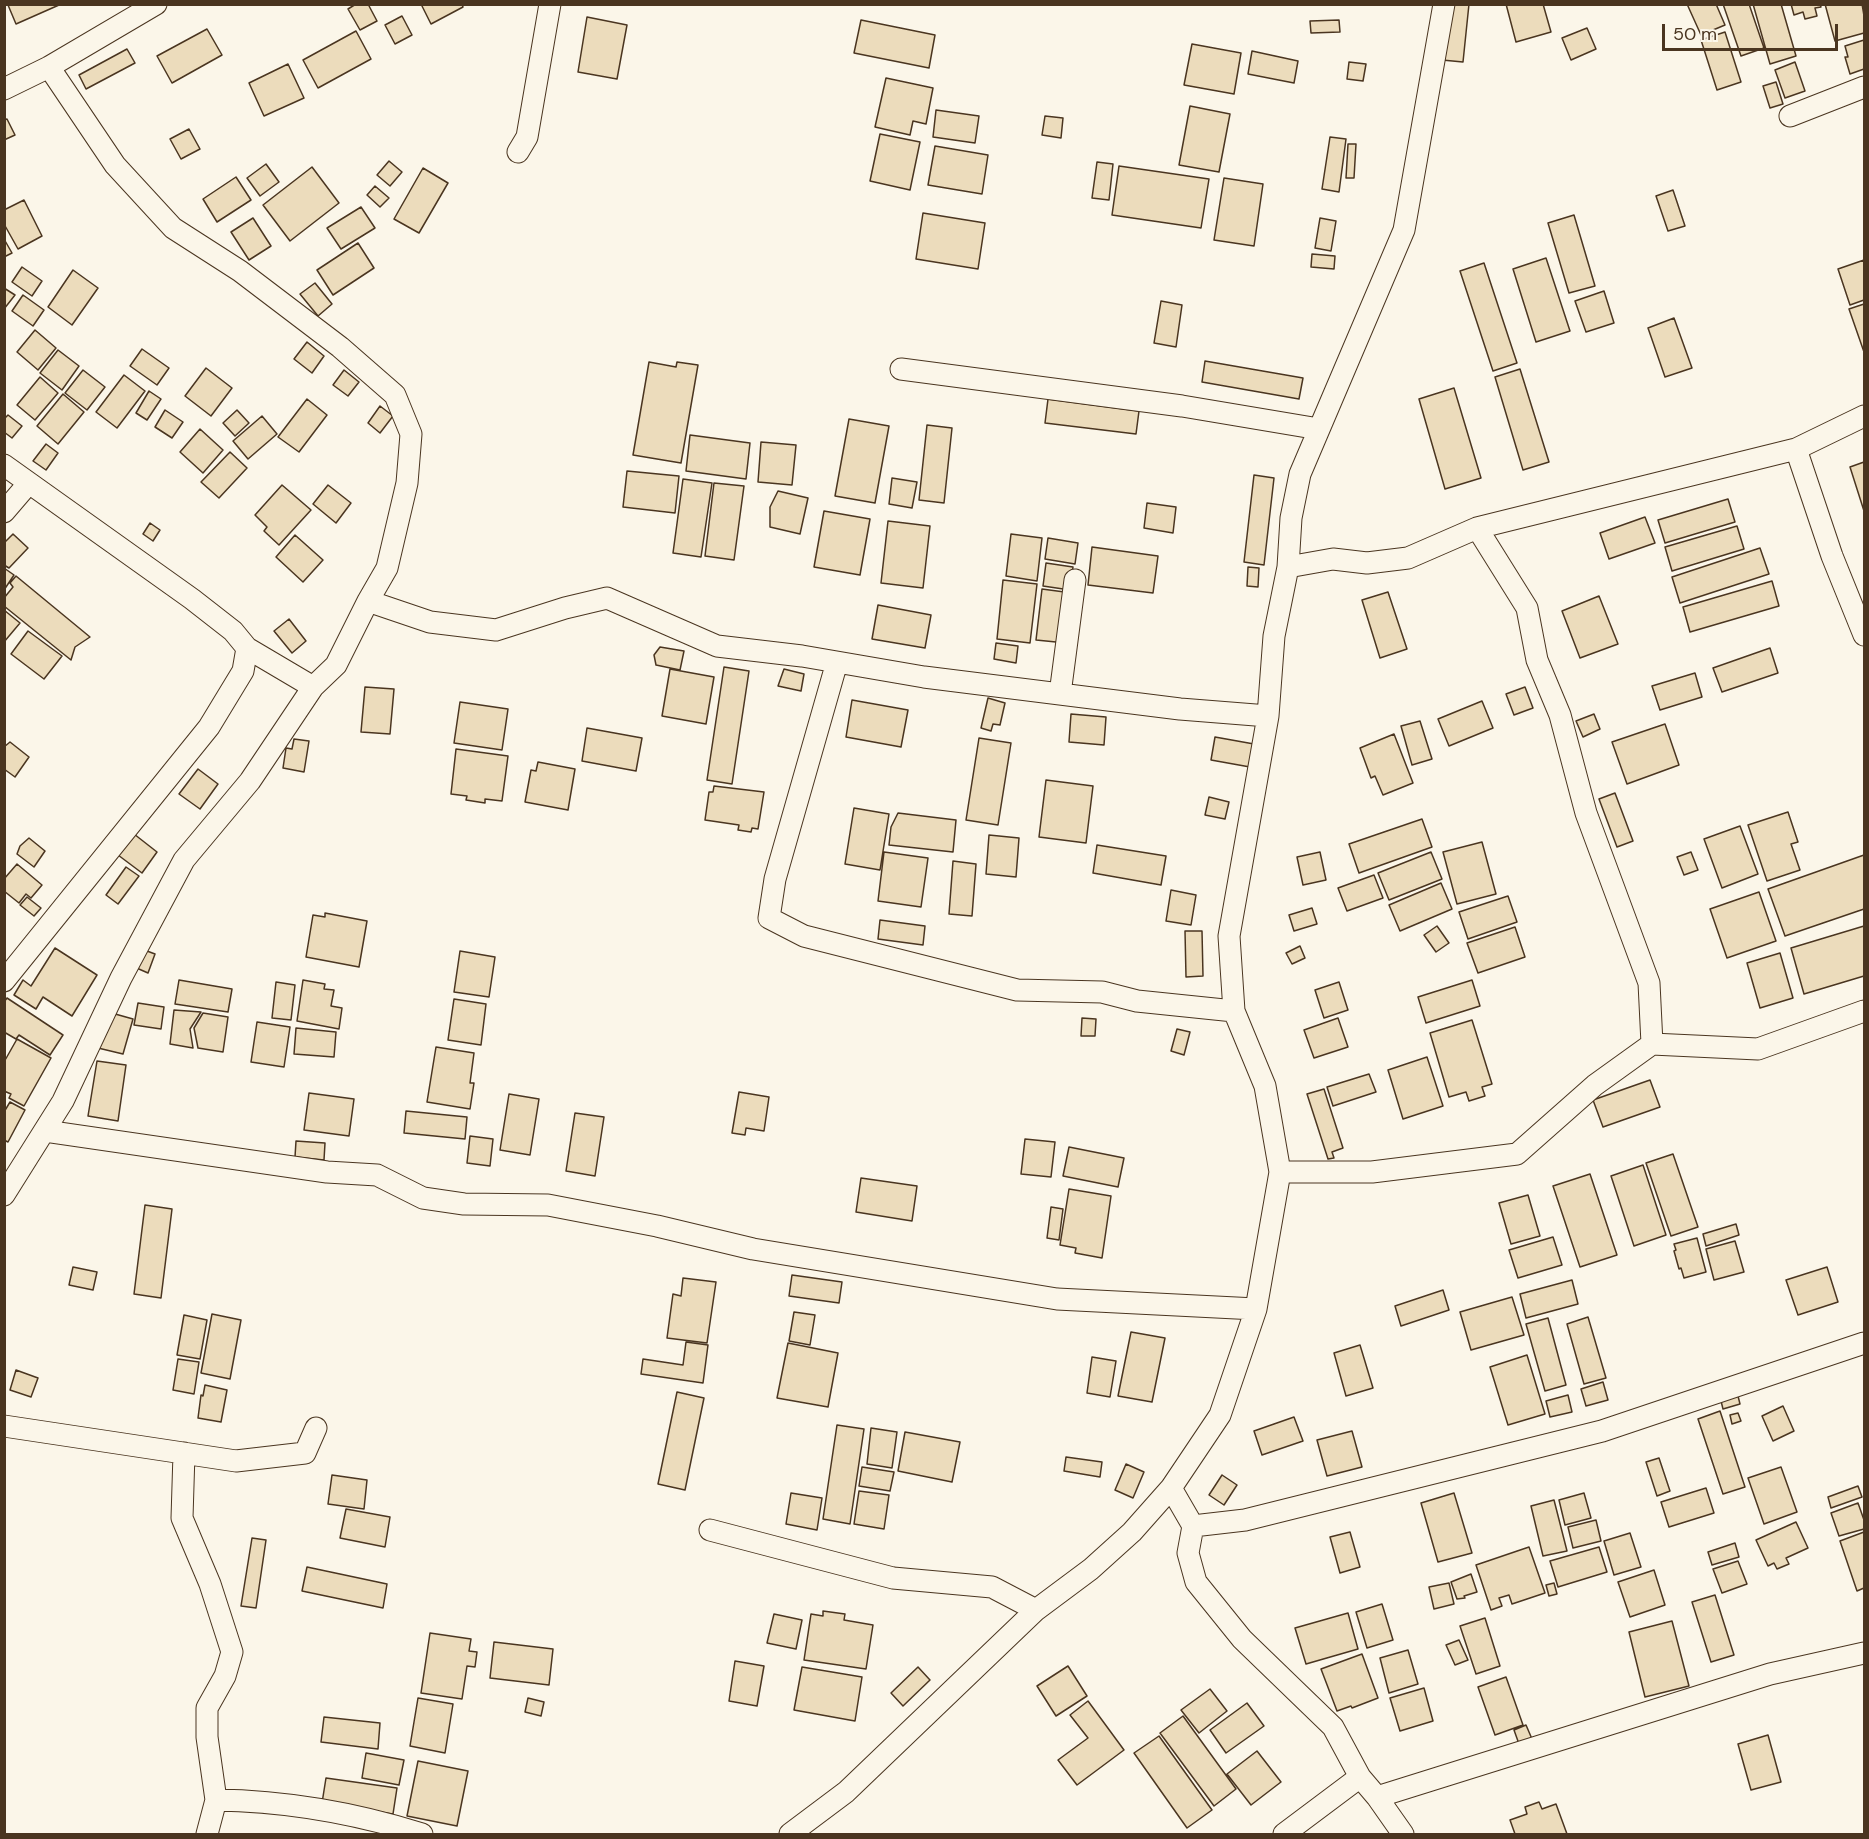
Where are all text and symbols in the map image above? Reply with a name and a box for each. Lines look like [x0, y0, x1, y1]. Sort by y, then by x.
scale bar [1665, 12, 1840, 50]
text: 50 m [1673, 22, 1717, 46]

